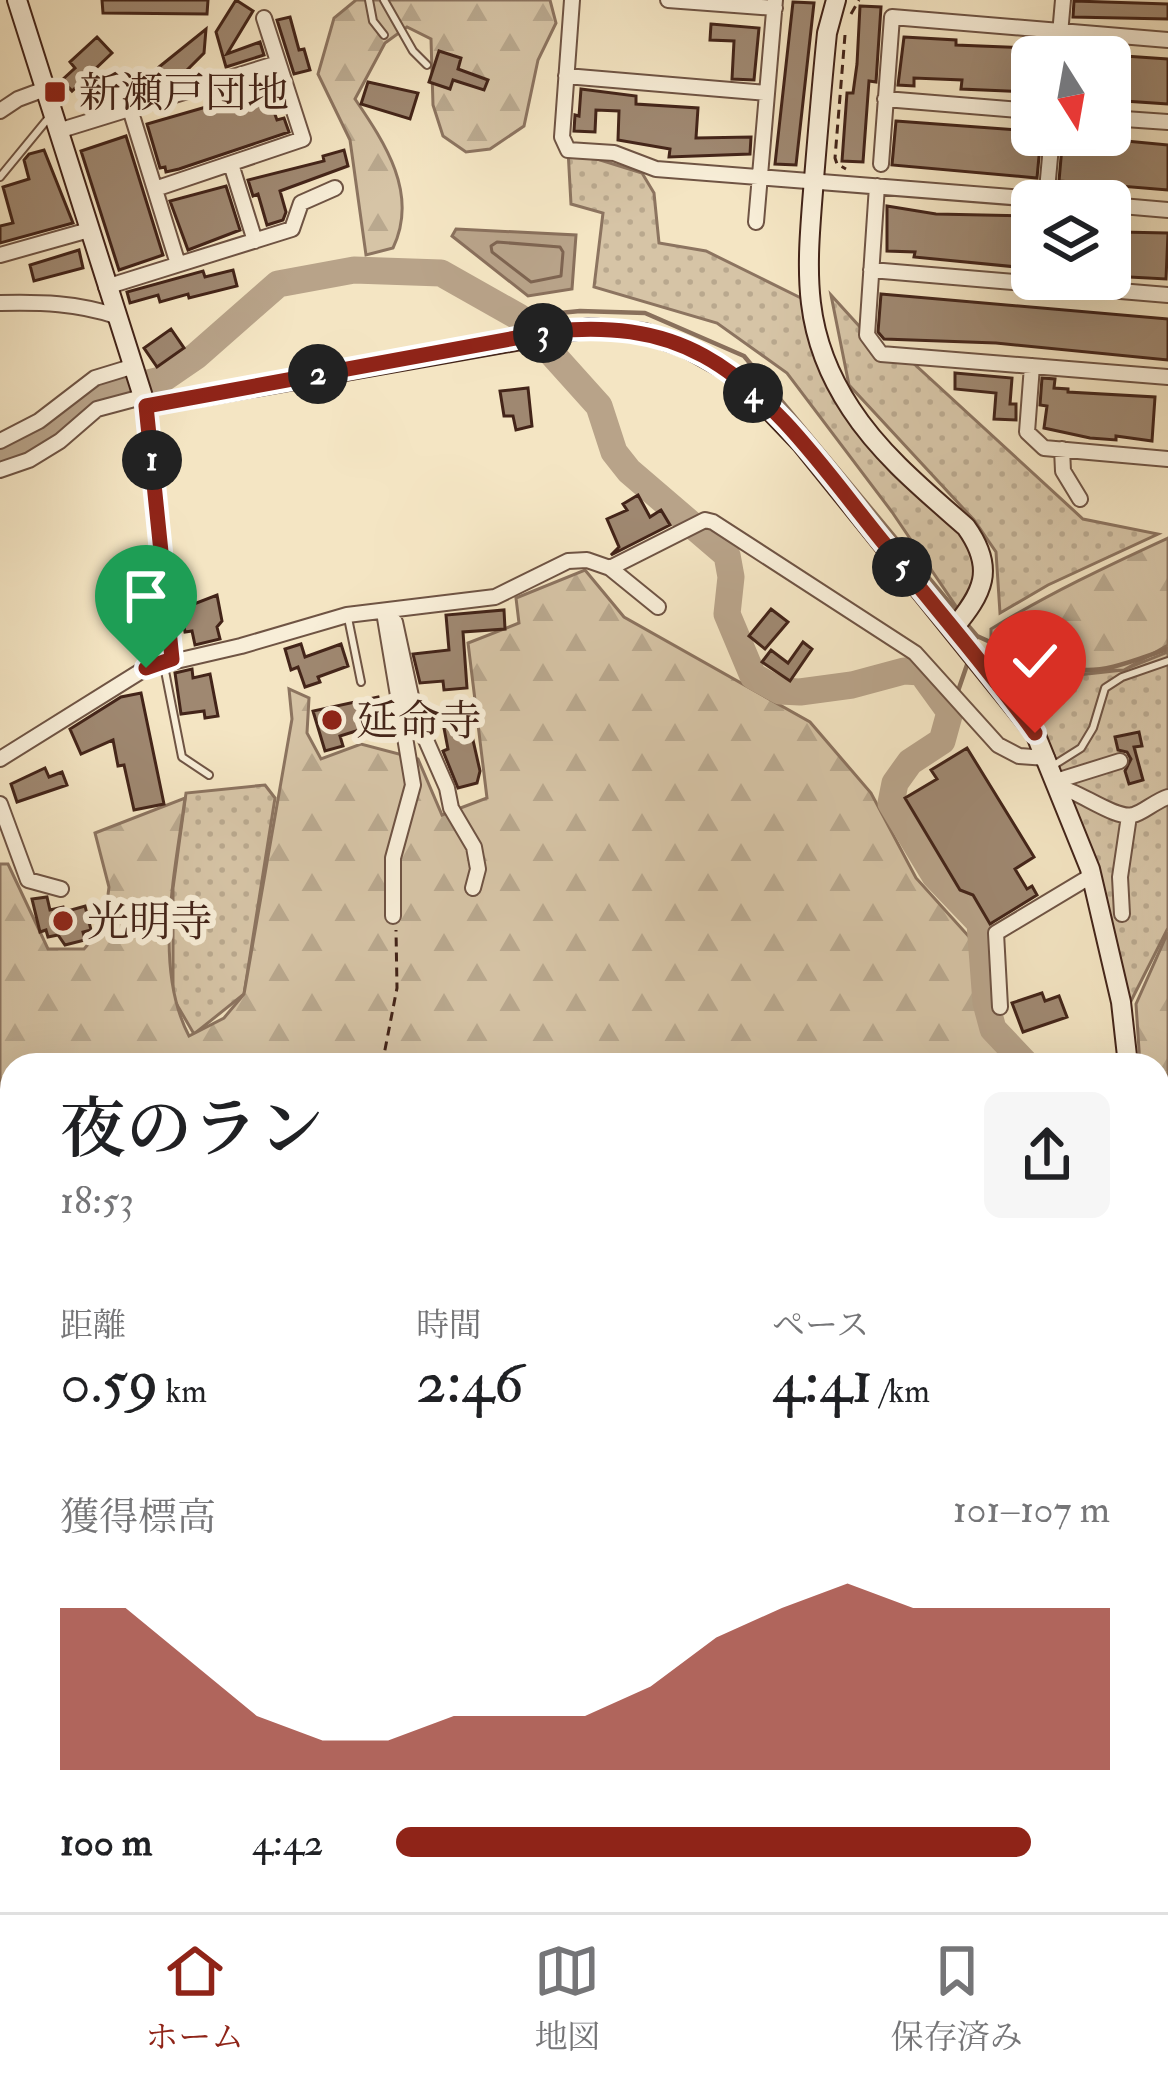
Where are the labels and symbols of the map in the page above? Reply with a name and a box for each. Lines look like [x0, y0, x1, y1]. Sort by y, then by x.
north arrow [1011, 36, 1131, 156]
place label: 新瀬戸団地 [79, 68, 289, 120]
marker: 新瀬戸団地 [42, 79, 68, 105]
pin: 3 [513, 303, 573, 363]
pin: 2 [288, 344, 348, 404]
pin: 4 [723, 363, 783, 423]
pin: 1 [122, 430, 182, 490]
pin: 5 [872, 537, 932, 597]
pin [95, 545, 197, 668]
pin [984, 610, 1086, 733]
place label: 延命寺 [356, 696, 482, 748]
marker: 延命寺 [319, 707, 345, 733]
place label: 光明寺 [87, 897, 213, 949]
marker: 光明寺 [50, 908, 76, 934]

